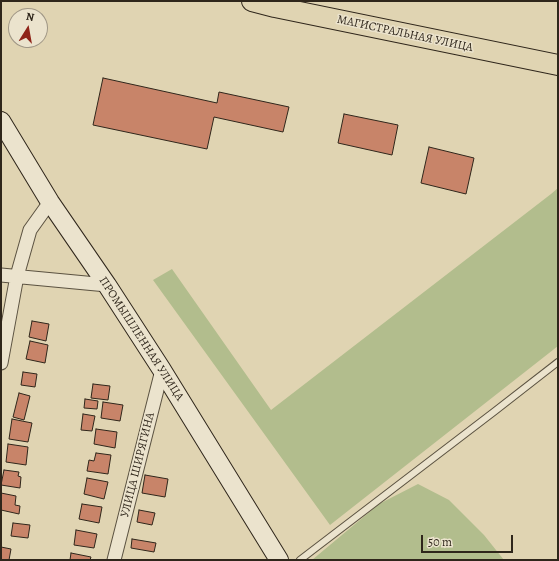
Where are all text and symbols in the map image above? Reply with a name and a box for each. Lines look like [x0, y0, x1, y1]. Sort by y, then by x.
north arrow [8, 8, 48, 48]
text: N [25, 9, 36, 25]
street label: МАГИСТРАЛЬНАЯ УЛИЦА [336, 13, 474, 55]
street label: ПРОМЫШЛЕННАЯ УЛИЦА [95, 274, 187, 404]
street label: УЛИЦА ШИРЯГИНА [118, 411, 158, 519]
scale bar [423, 527, 515, 553]
text: 50 m [428, 534, 452, 550]

